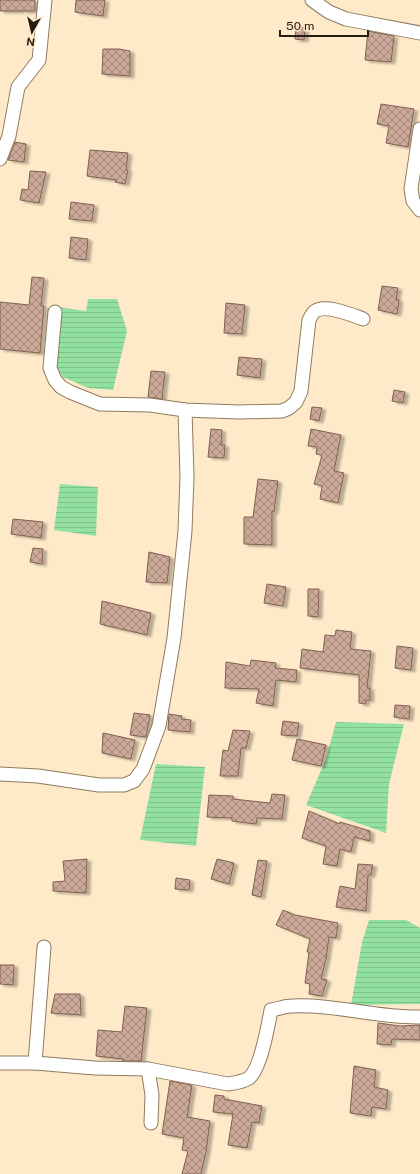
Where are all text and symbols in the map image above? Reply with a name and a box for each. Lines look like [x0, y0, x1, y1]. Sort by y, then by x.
north arrow [12, 12, 52, 52]
scale bar [280, 12, 368, 38]
text: 50 m [286, 19, 314, 33]
text: N [26, 35, 36, 48]

